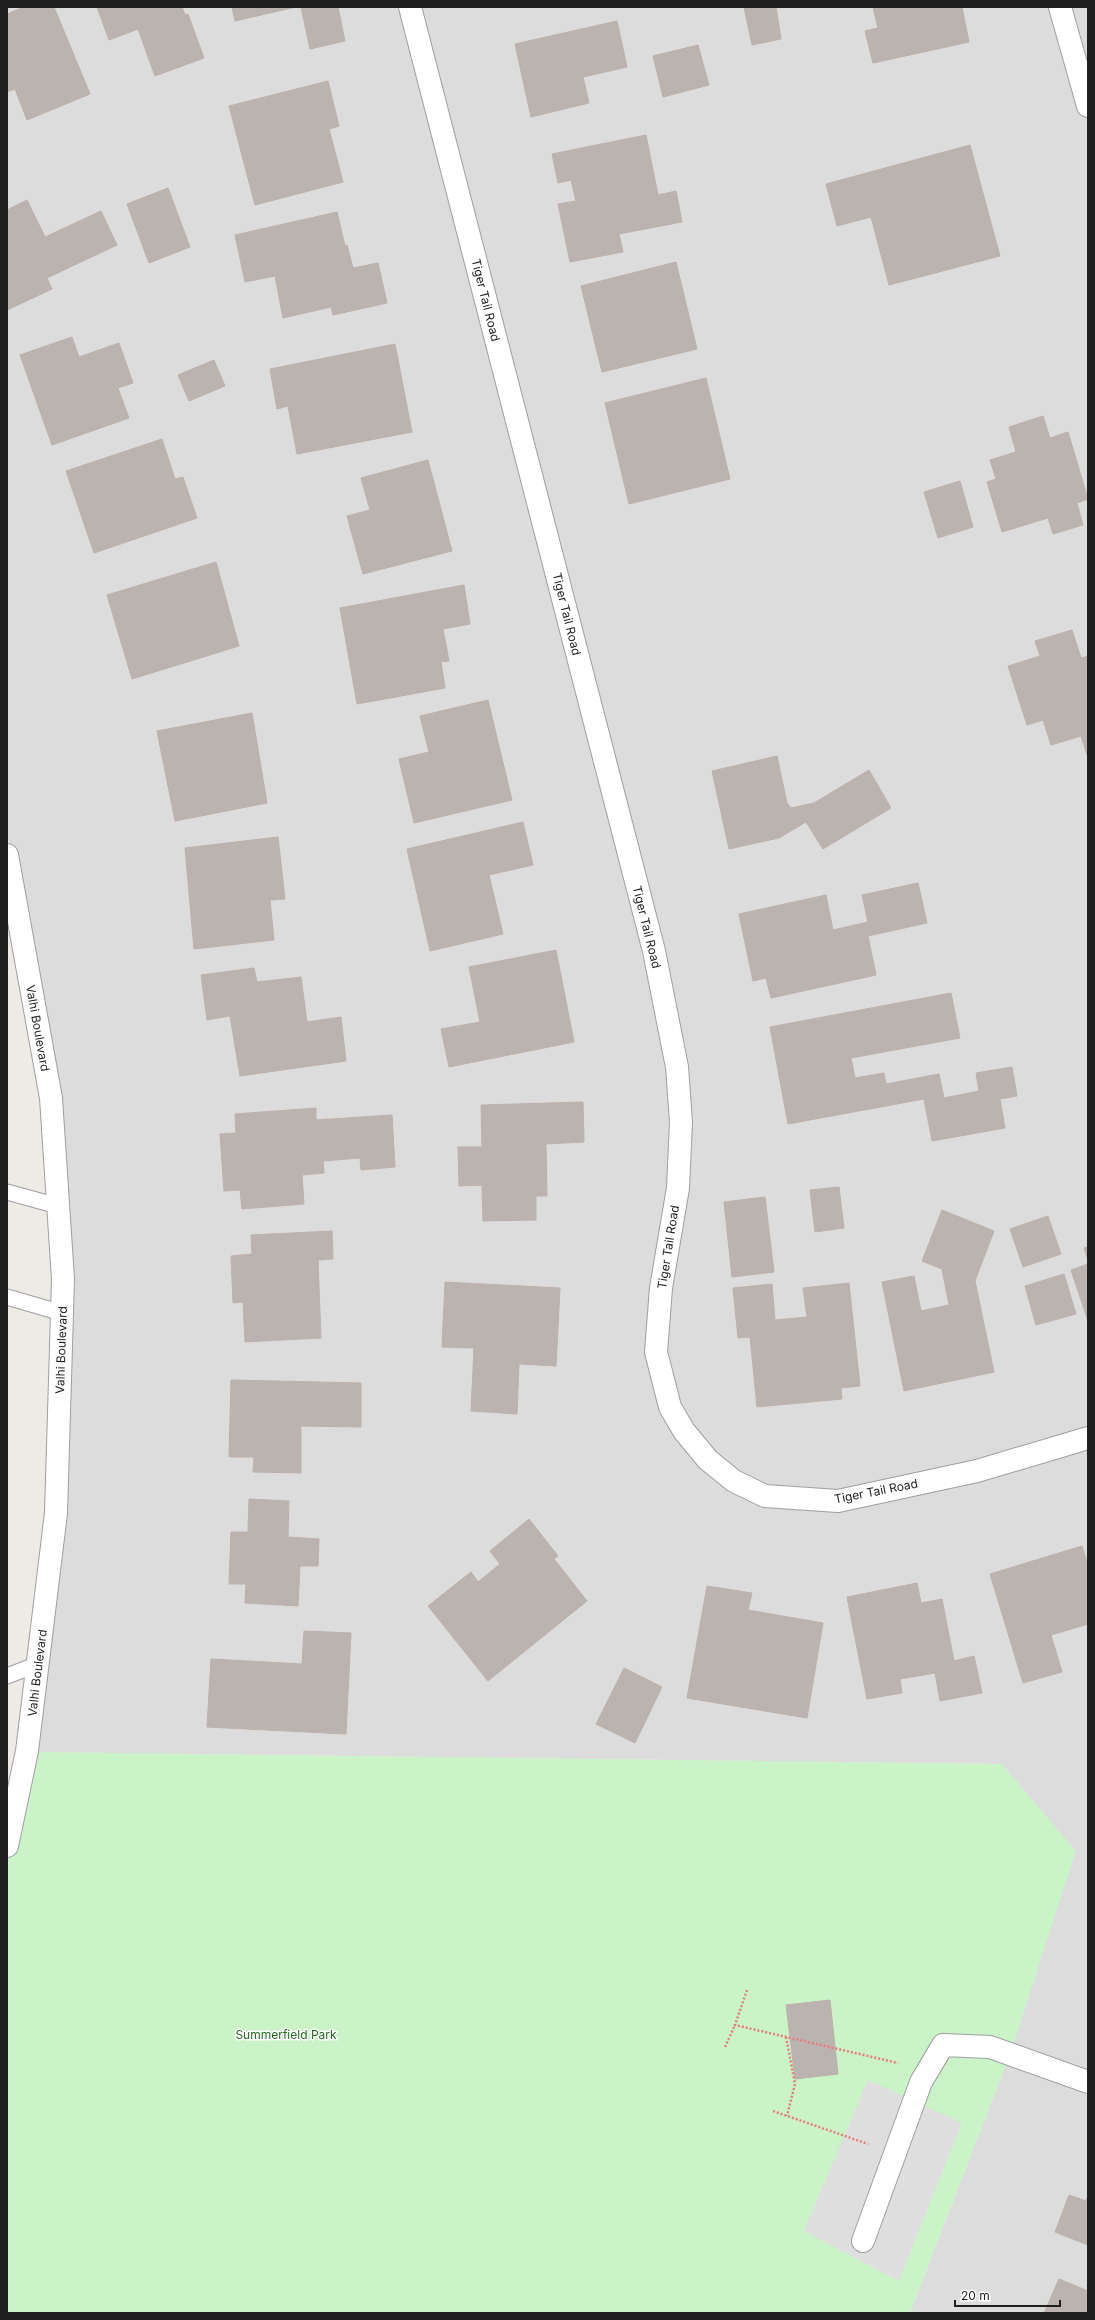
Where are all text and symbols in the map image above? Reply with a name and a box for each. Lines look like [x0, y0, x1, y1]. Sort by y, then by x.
street label: Tiger Tail Road [468, 257, 504, 343]
street label: Tiger Tail Road [549, 571, 585, 657]
street label: Tiger Tail Road [629, 884, 665, 970]
street label: Valhi Boulevard [23, 984, 53, 1072]
street label: Tiger Tail Road [654, 1204, 682, 1290]
street label: Valhi Boulevard [52, 1306, 70, 1394]
street label: Tiger Tail Road [833, 1476, 919, 1506]
street label: Valhi Boulevard [24, 1629, 50, 1717]
park label: Summerfield Park [235, 2027, 337, 2042]
scale bar [955, 2282, 1060, 2308]
text: 20 m [961, 2288, 990, 2303]

